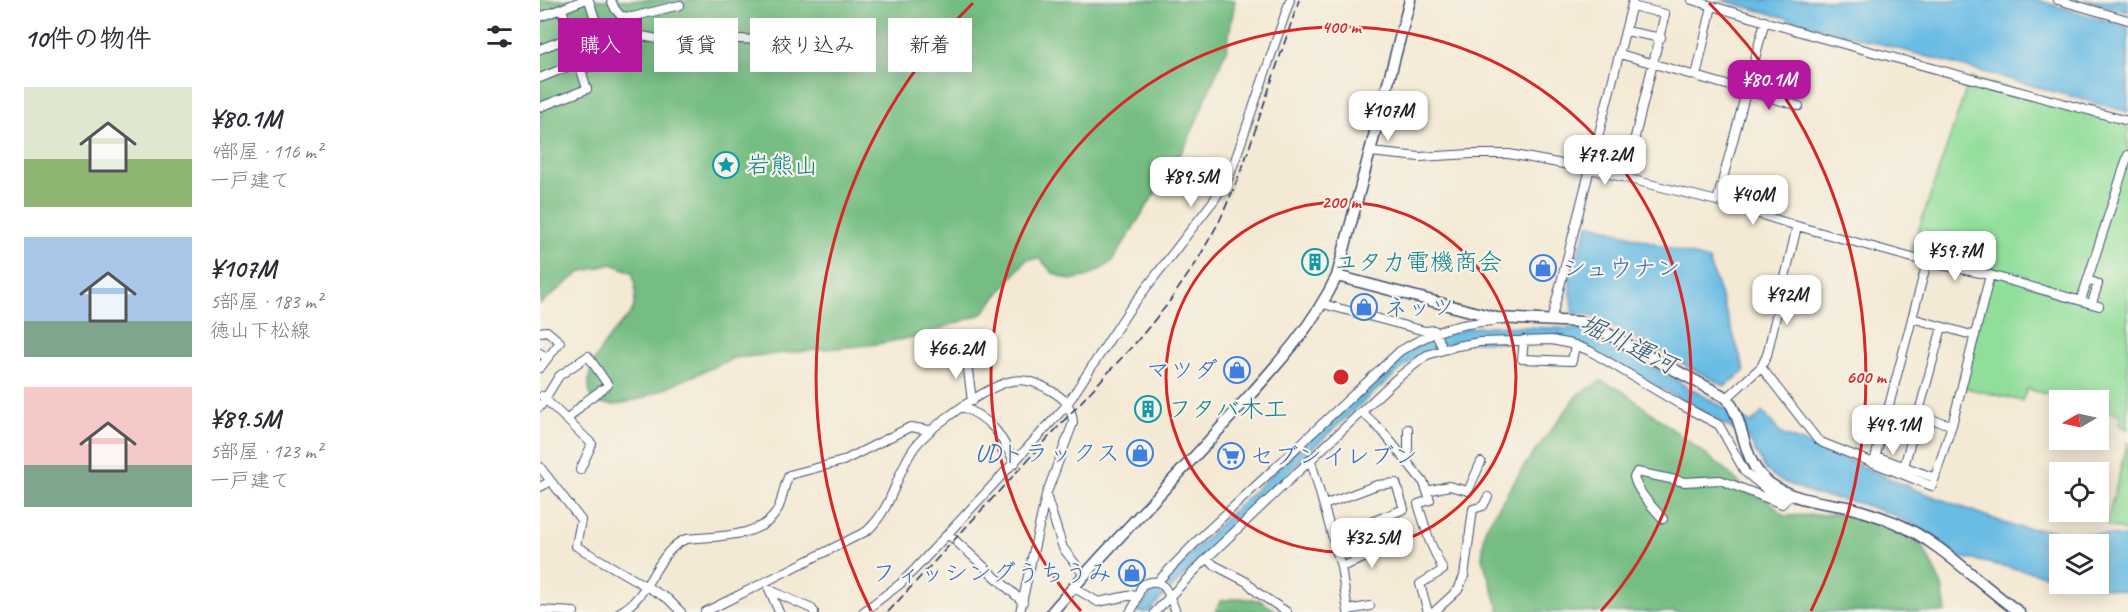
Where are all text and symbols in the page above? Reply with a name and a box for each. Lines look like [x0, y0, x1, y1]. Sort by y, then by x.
text: 400 m [1322, 16, 1362, 38]
chip: 購入 [558, 18, 642, 72]
chip: 賃貸 [654, 18, 738, 72]
chip: 絞り込み [750, 18, 876, 72]
chip: 新着 [888, 18, 972, 72]
icon: filters [483, 20, 516, 53]
text: 10件の物件 [24, 22, 151, 55]
pin: ¥80.1M [1720, 60, 1818, 111]
text: ¥80.1M [1742, 67, 1796, 92]
pin: ¥107M [1346, 91, 1430, 142]
text: ¥107M [1363, 98, 1413, 123]
text: ¥80.1M [210, 102, 281, 135]
icon: home [72, 111, 144, 183]
pin: ¥79.2M [1556, 135, 1654, 186]
text: 4部屋 · 116 m² [210, 139, 322, 164]
text: ¥79.2M [1578, 142, 1632, 167]
place icon: 岩熊山 [711, 150, 741, 180]
place label: 岩熊山 [746, 150, 818, 180]
pin: ¥89.5M [1142, 157, 1240, 208]
text: ¥89.5M [1164, 164, 1218, 189]
text: 一戸建て [210, 168, 290, 193]
pin: ¥40M [1717, 175, 1789, 226]
text: ¥40M [1732, 182, 1774, 207]
text: 200 m [1322, 191, 1362, 213]
pin: ¥59.7M [1906, 231, 2004, 282]
text: ¥59.7M [1928, 238, 1982, 263]
building icon: ユタカ電機商会 [1300, 247, 1330, 277]
place label: ユタカ電機商会 [1334, 247, 1502, 277]
text: ¥107M [210, 252, 276, 285]
shop icon: シュウナン [1528, 253, 1558, 283]
place label: シュウナン [1562, 253, 1681, 283]
icon: home [72, 261, 144, 333]
pin: ¥92M [1751, 275, 1823, 326]
text: ¥92M [1766, 282, 1808, 307]
text: 5部屋 · 183 m² [210, 289, 322, 314]
shop icon: ネッツ [1349, 292, 1379, 322]
place label: ネッツ [1384, 292, 1455, 322]
water label: 堀川運河 [1574, 306, 1686, 383]
text: 徳山下松線 [210, 318, 310, 343]
pin: ¥66.2M [907, 329, 1005, 380]
text: ¥66.2M [928, 336, 984, 361]
place label: マツダ [1146, 355, 1218, 385]
shop icon: マツダ [1222, 355, 1252, 385]
text: 600 m [1846, 366, 1887, 388]
centre of rings [1331, 367, 1351, 387]
north arrow [2049, 390, 2109, 450]
map controls [2049, 390, 2109, 594]
building icon: フタバ木工 [1133, 394, 1163, 424]
place label: フタバ木工 [1168, 394, 1288, 424]
text: ¥89.5M [210, 402, 280, 435]
pin: ¥49.1M [1844, 405, 1942, 456]
icon: home [72, 411, 144, 483]
text: ¥49.1M [1866, 412, 1920, 437]
place label: UDトラックス [975, 438, 1120, 468]
shop icon: UDトラックス [1125, 438, 1155, 468]
text: 5部屋 · 123 m² [210, 439, 322, 464]
supermarket icon: セブンイレブン [1216, 441, 1246, 471]
place label: セブンイレブン [1250, 441, 1418, 471]
button: locate [2049, 462, 2109, 522]
text: 一戸建て [210, 468, 290, 493]
pin: ¥32.5M [1323, 518, 1421, 569]
text: ¥32.5M [1345, 525, 1399, 550]
button: layers [2049, 534, 2109, 594]
place label: フィッシングうちうみ [872, 558, 1112, 588]
shop icon: フィッシングうちうみ [1117, 558, 1147, 588]

